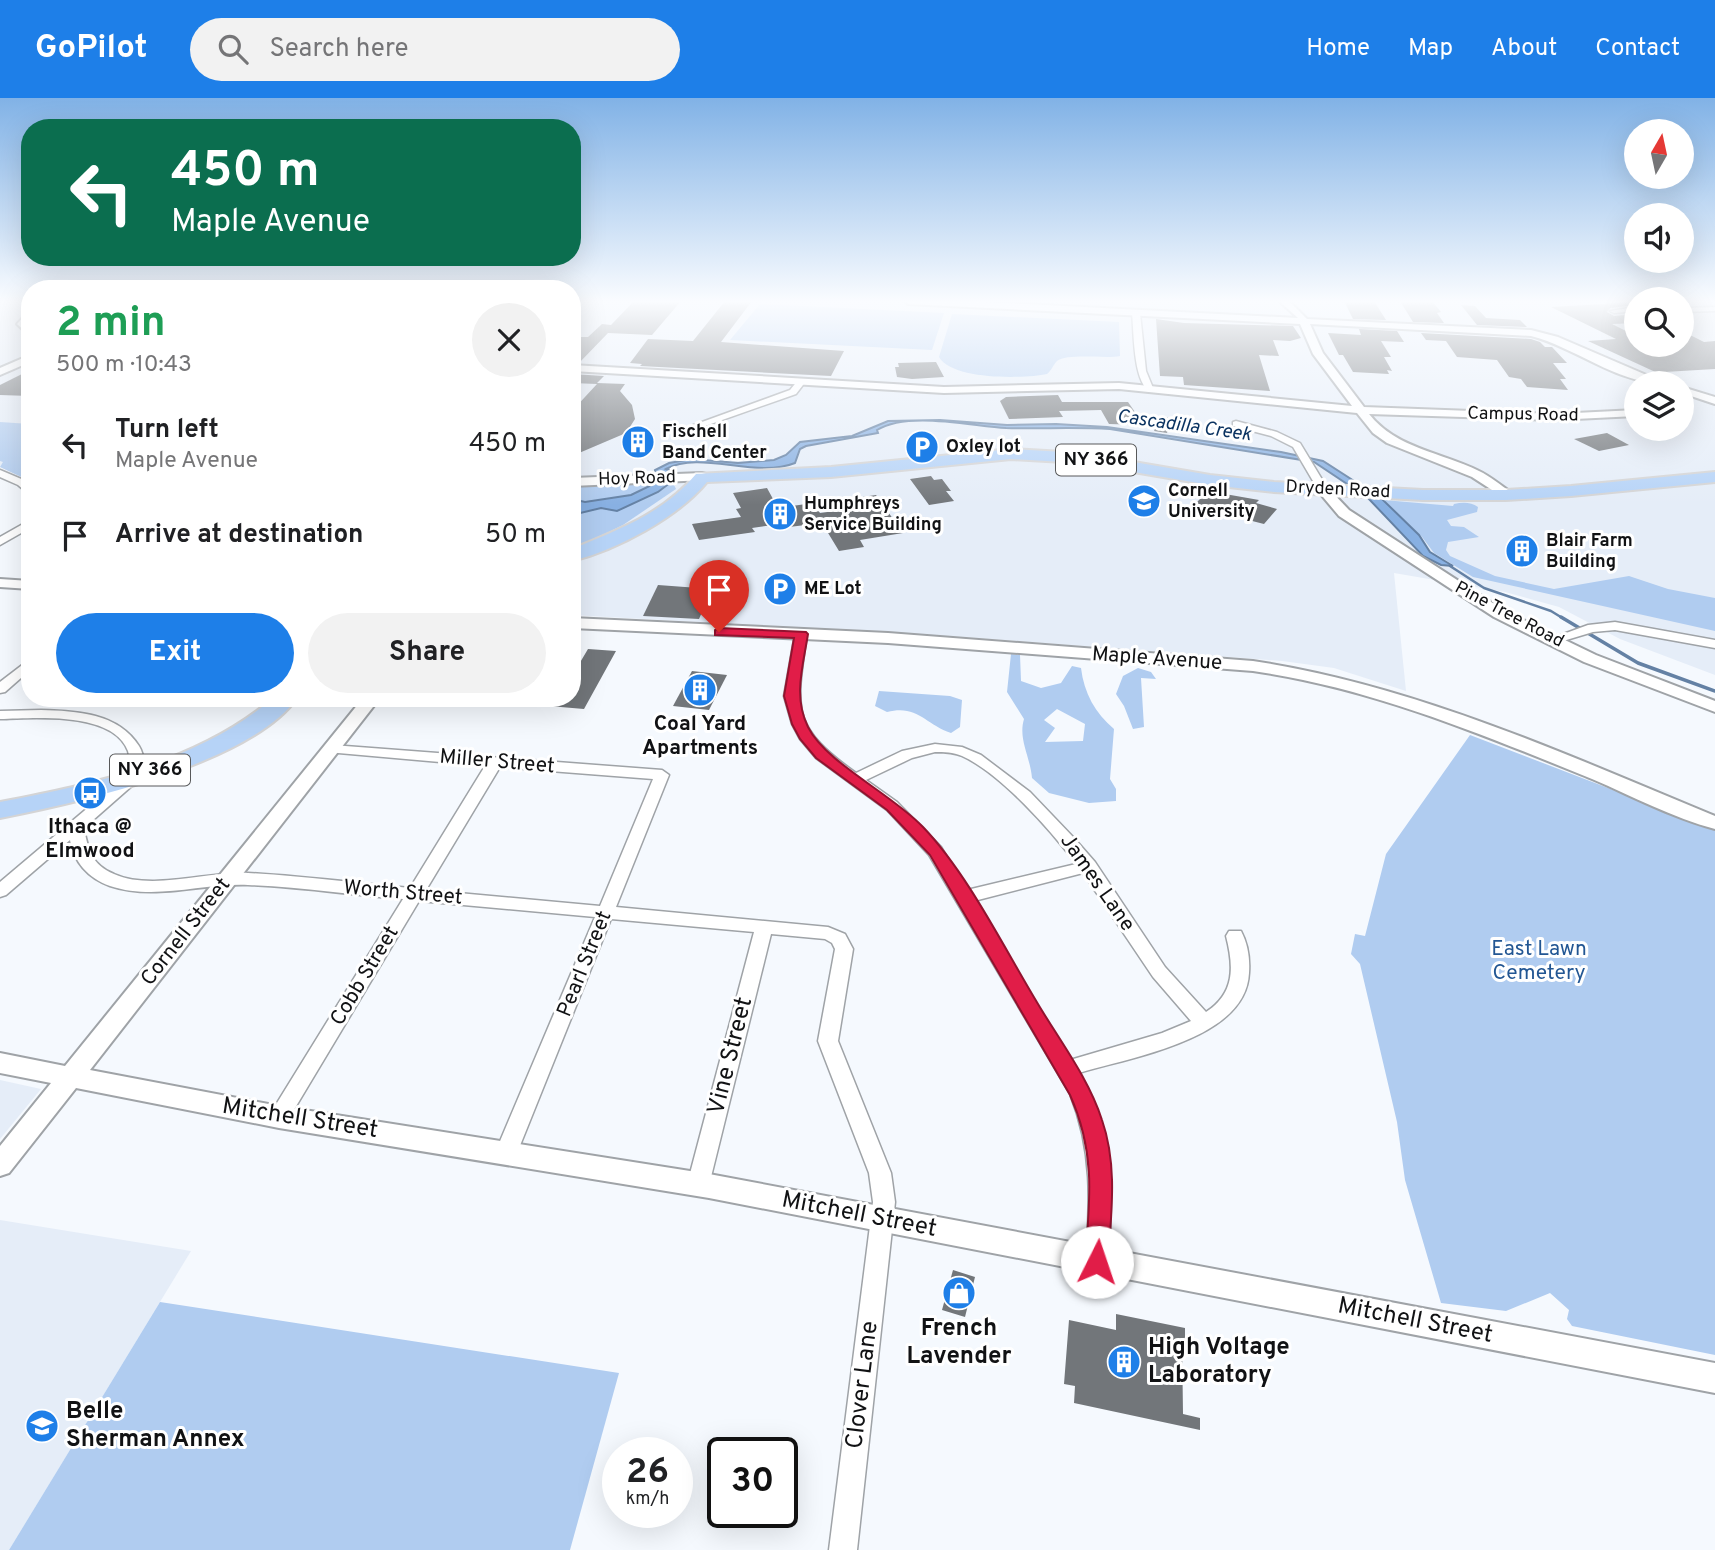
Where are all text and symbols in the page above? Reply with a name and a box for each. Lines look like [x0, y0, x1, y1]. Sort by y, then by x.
search box [190, 18, 680, 81]
text: GoPilot [35, 28, 148, 70]
icon: search [214, 30, 252, 68]
text: Search here [270, 33, 408, 66]
text: Home [1306, 34, 1370, 64]
text: Map [1408, 34, 1453, 64]
text: About [1491, 34, 1557, 64]
text: Contact [1595, 34, 1680, 64]
north arrow [1624, 119, 1694, 189]
map controls [1624, 119, 1694, 441]
text: 450 m [171, 142, 320, 204]
icon: left [56, 147, 147, 238]
text: Maple Avenue [171, 203, 370, 243]
button: sound [1624, 203, 1694, 273]
button: search [1624, 287, 1694, 357]
text: 2 min [56, 298, 166, 351]
button: close [472, 303, 546, 377]
text: 500 m · 10:43 [56, 351, 192, 380]
button: layers [1624, 371, 1694, 441]
street label: Campus Road [1467, 403, 1579, 427]
water label: Cascadilla Creek [1115, 405, 1253, 447]
text: Turn left [115, 414, 219, 447]
place label: Fischell Band Center [662, 421, 767, 465]
building icon: Fischell Band Center [619, 423, 657, 461]
icon: left [56, 426, 94, 464]
text: 450 m [469, 428, 546, 461]
parking icon: Oxley lot [903, 428, 941, 466]
place label: Oxley lot [946, 436, 1021, 459]
road number: NY 366 [1056, 444, 1136, 476]
text: Maple Avenue [115, 447, 258, 476]
street label: Hoy Road [598, 466, 676, 492]
street label: Dryden Road [1285, 476, 1391, 504]
place label: Cornell University [1168, 480, 1255, 524]
school or university icon: Cornell University [1125, 482, 1163, 520]
place label: Humphreys Service Building [804, 493, 942, 537]
building icon: Humphreys Service Building [761, 495, 799, 533]
icon: arrive [56, 517, 94, 555]
text: Arrive at destination [115, 519, 363, 552]
text: 50 m [485, 519, 546, 552]
place label: Blair Farm Building [1546, 530, 1633, 574]
building icon: Blair Farm Building [1503, 532, 1541, 570]
pin [689, 560, 749, 632]
parking icon: ME Lot [761, 570, 799, 608]
icon: arrive [700, 571, 738, 609]
street label: Pine Tree Road [1450, 577, 1568, 653]
place label: ME Lot [804, 578, 862, 601]
button: Exit [56, 613, 294, 693]
button: Share [308, 613, 546, 693]
street label: Maple Avenue [1091, 641, 1223, 677]
building icon: Coal Yard Apartments [681, 671, 719, 709]
place label: Coal Yard Apartments [642, 711, 758, 762]
street label: Miller Street [438, 744, 556, 780]
road number: NY 366 [110, 754, 190, 786]
bus stop icon: Ithaca @ Elmwood [71, 774, 109, 812]
place label: Ithaca @ Elmwood [45, 814, 135, 865]
street label: James Lane [1053, 829, 1141, 937]
street label: Cornell Street [135, 872, 237, 992]
street label: Worth Street [342, 874, 464, 912]
street label: Pearl Street [551, 907, 619, 1021]
street label: Cobb Street [325, 921, 405, 1031]
park label: East Lawn Cemetery [1491, 936, 1587, 987]
street label: Vine Street [702, 994, 760, 1118]
street label: Mitchell Street [220, 1092, 380, 1146]
street label: Mitchell Street [779, 1185, 939, 1245]
position arrow [1060, 1225, 1134, 1299]
shop icon: French Lavender [940, 1274, 978, 1312]
street label: Mitchell Street [1335, 1291, 1495, 1351]
place label: French Lavender [907, 1314, 1011, 1372]
street label: Clover Lane [840, 1319, 886, 1451]
place label: High Voltage Laboratory [1148, 1333, 1290, 1391]
building icon: High Voltage Laboratory [1105, 1343, 1143, 1381]
place label: Belle Sherman Annex [66, 1397, 245, 1455]
school or university icon: Belle Sherman Annex [23, 1407, 61, 1445]
speed limit sign: 30 [707, 1437, 798, 1528]
text: 26 [626, 1451, 669, 1495]
text: km/h [626, 1488, 669, 1511]

